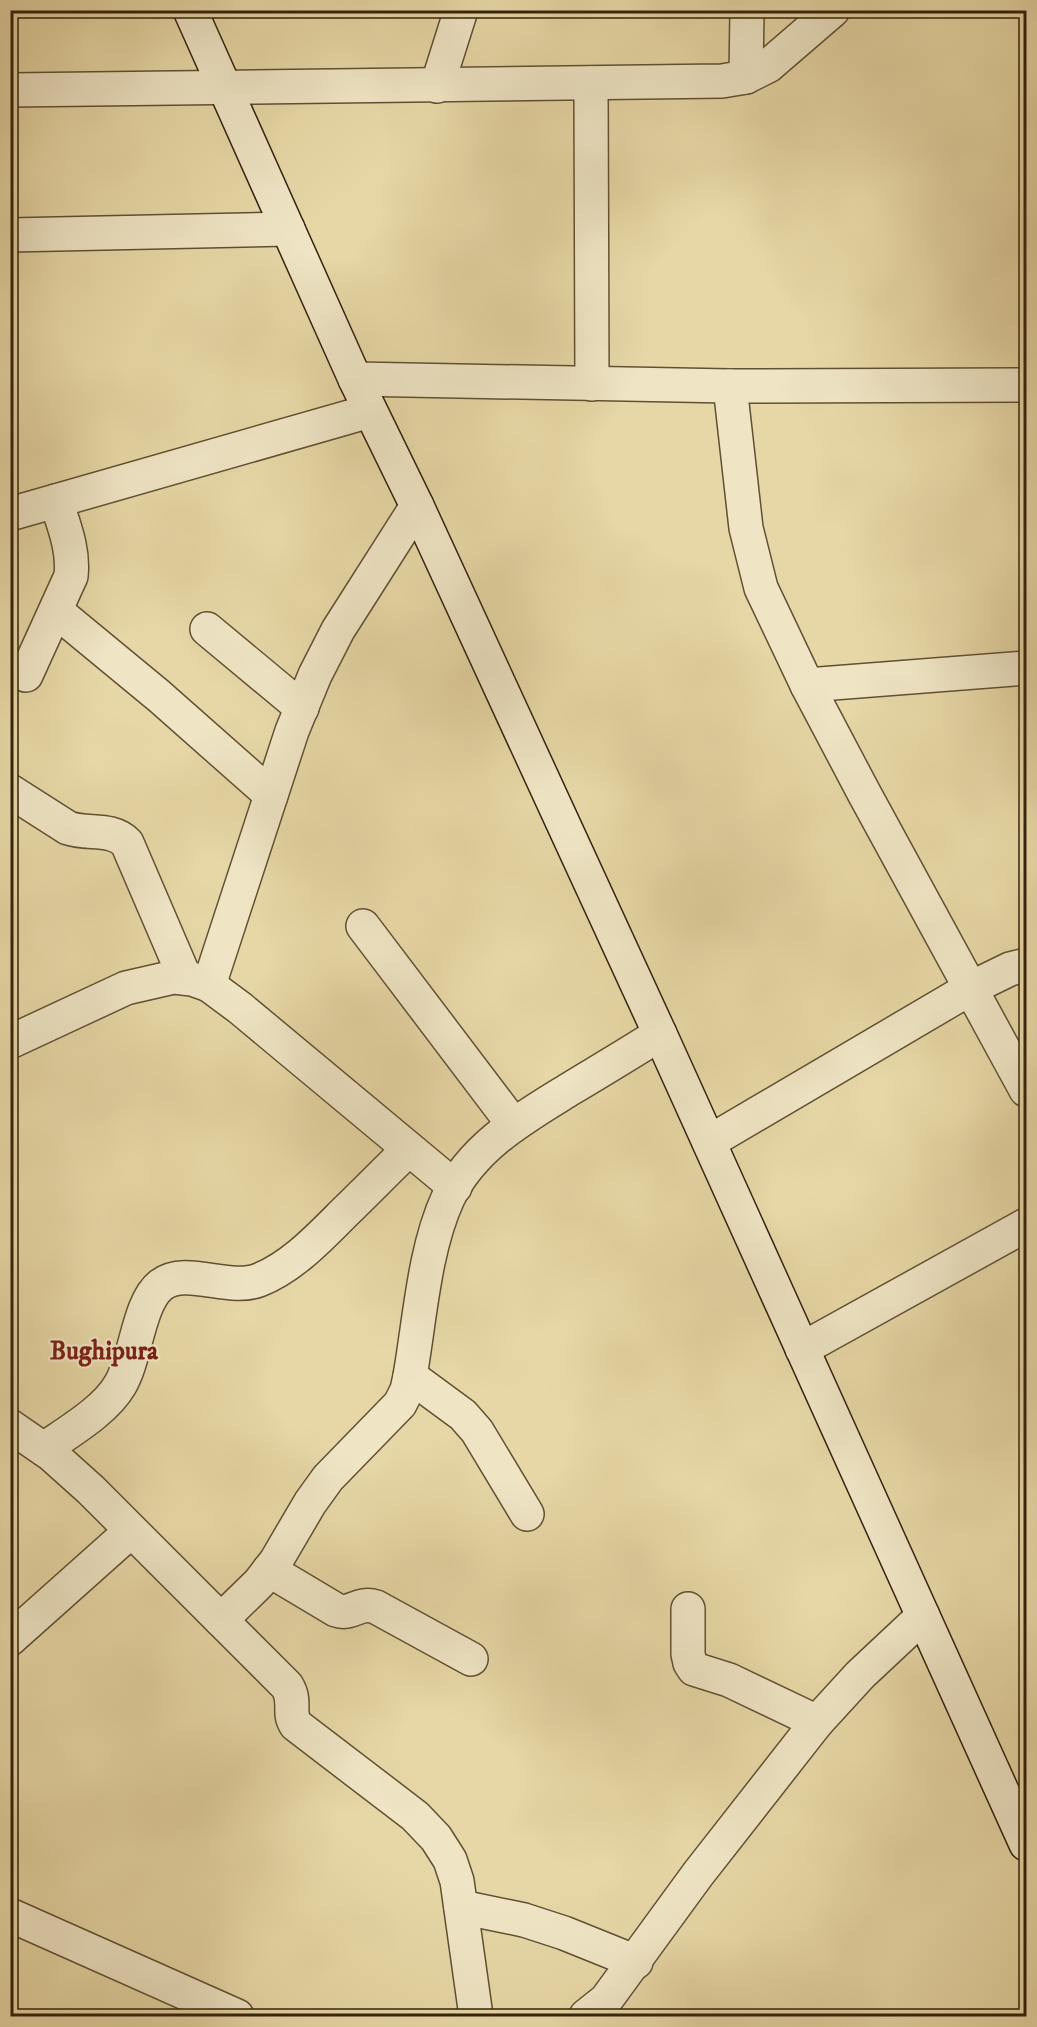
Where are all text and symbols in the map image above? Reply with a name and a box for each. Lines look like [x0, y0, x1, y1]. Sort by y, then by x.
district label: Bughipura [50, 1335, 159, 1368]

